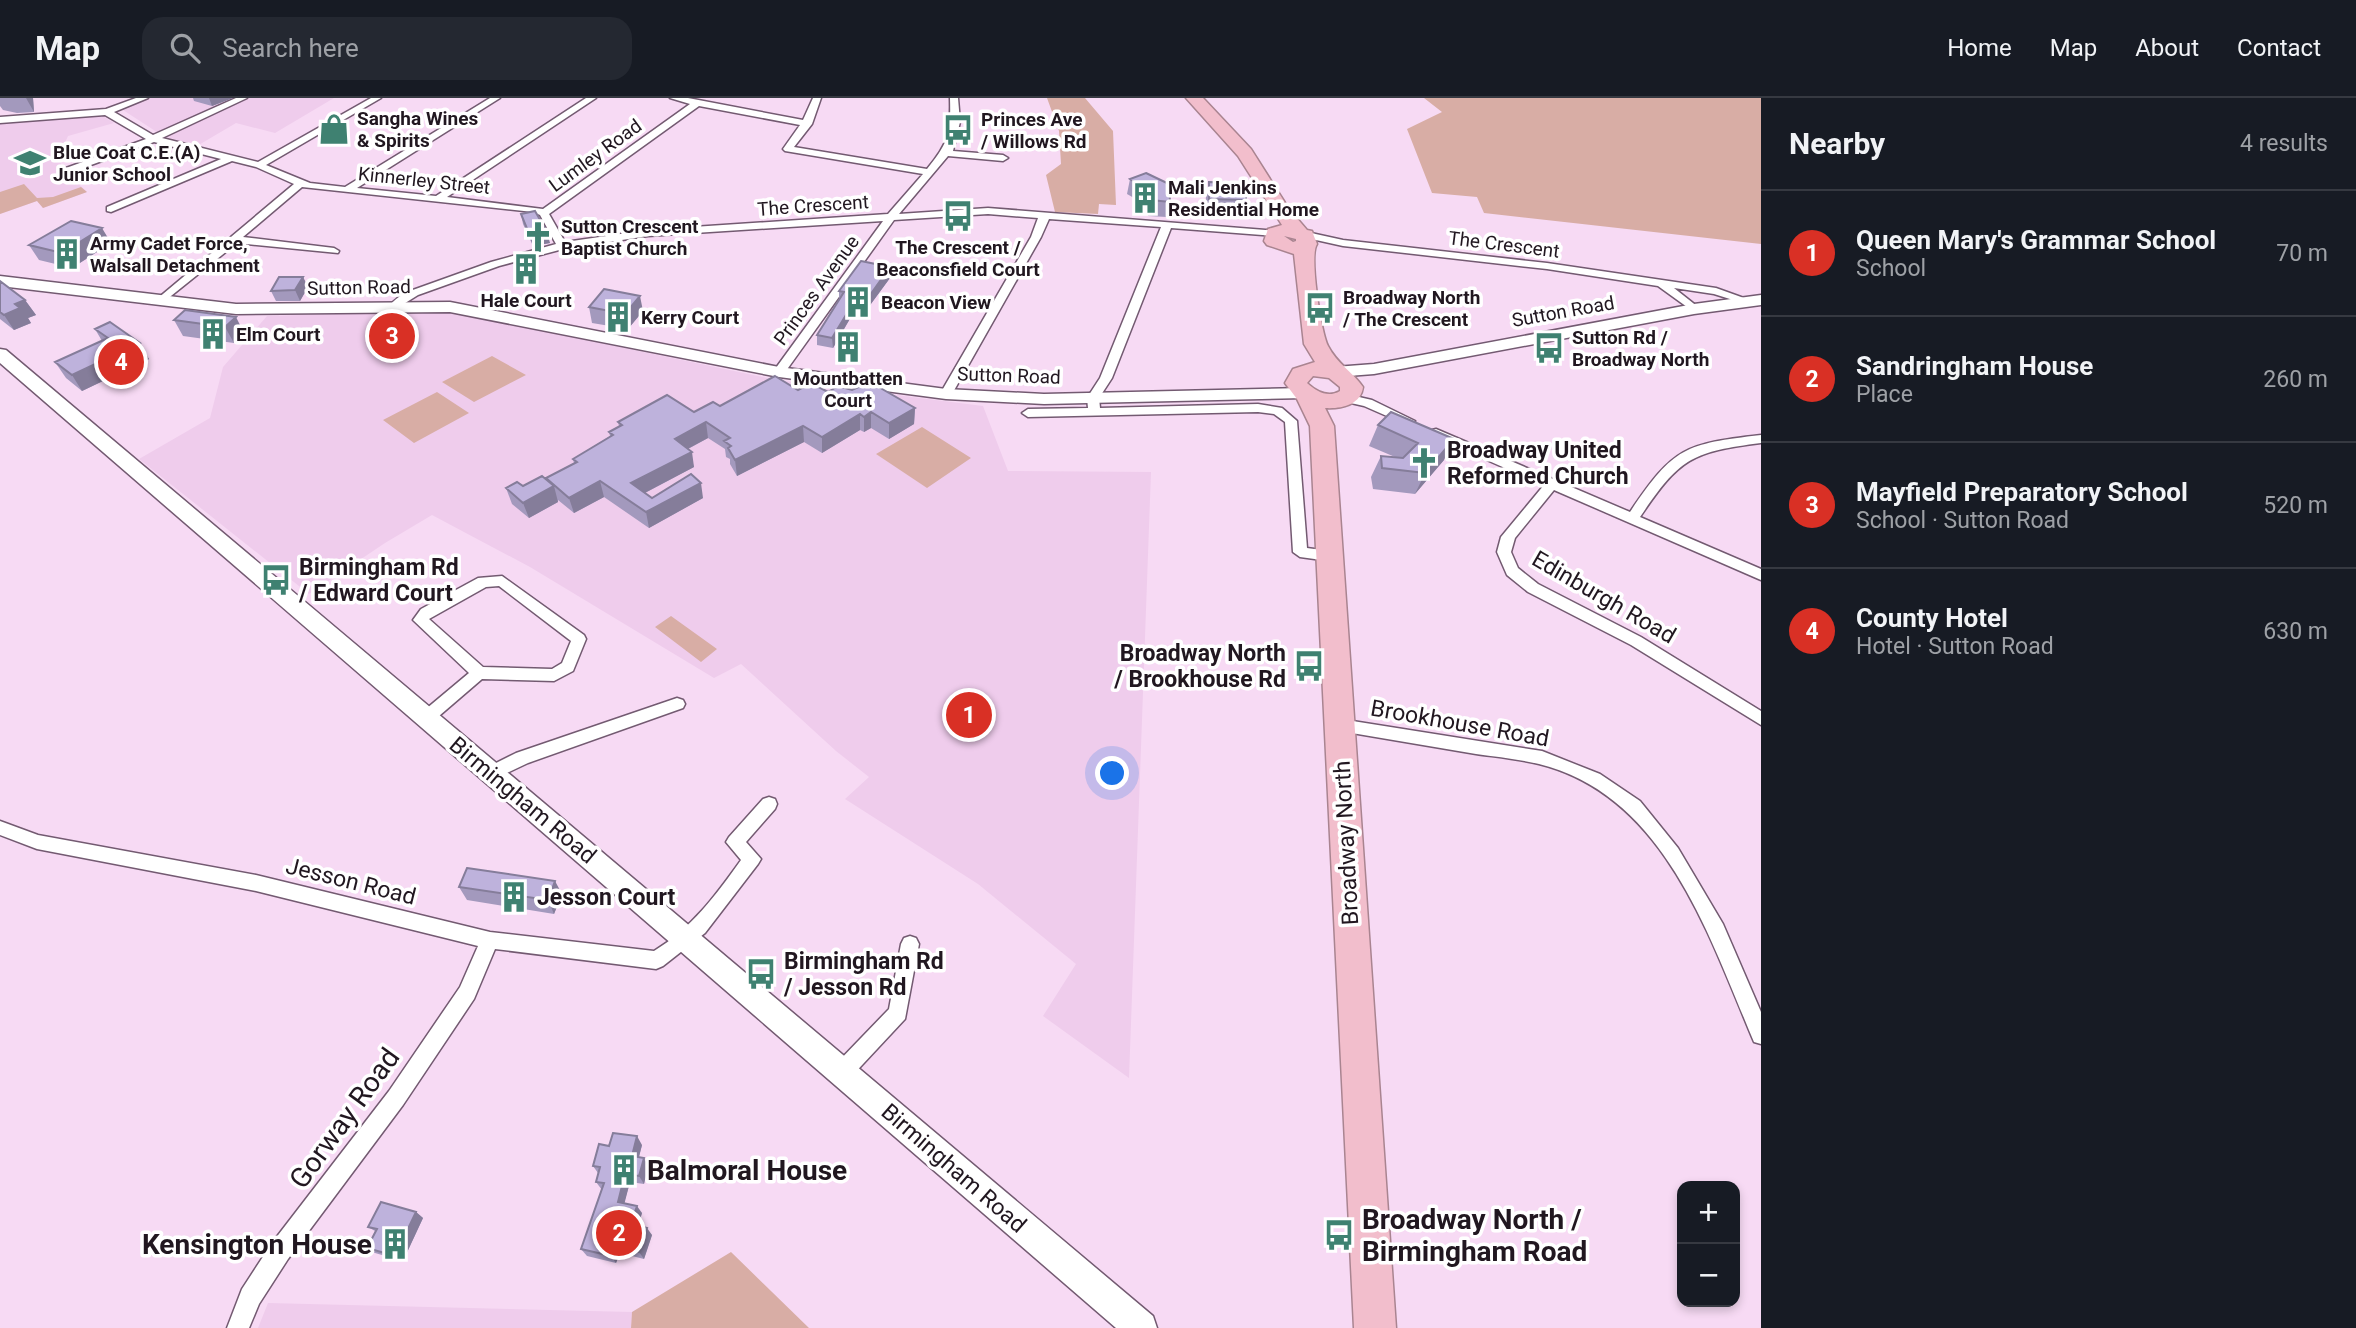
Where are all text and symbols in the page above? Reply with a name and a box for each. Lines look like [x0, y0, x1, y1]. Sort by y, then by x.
search box [142, 17, 632, 80]
text: Map [35, 29, 100, 68]
icon: search [166, 29, 204, 67]
text: Search here [222, 33, 359, 63]
text: Home [1947, 34, 2012, 62]
text: Map [2050, 34, 2097, 62]
text: About [2135, 34, 2199, 62]
text: Contact [2237, 34, 2321, 62]
place label: Sangha Wines & Spirits [357, 107, 478, 152]
place label: Princes Ave / Willows Rd [980, 108, 1087, 153]
shop icon: Sangha Wines & Spirits [317, 112, 351, 146]
bus stop icon: Princes Ave / Willows Rd [941, 113, 975, 147]
street label: Lumley Road [545, 114, 646, 197]
text: Nearby [1789, 126, 1885, 161]
text: 4 results [2240, 130, 2328, 157]
place label: Blue Coat C.E.(A) Junior School [53, 141, 200, 186]
school or university icon: Blue Coat C.E.(A) Junior School [13, 146, 47, 180]
street label: Kinnerley Street [357, 162, 491, 199]
place label: Mali Jenkins Residential Home [1168, 176, 1319, 221]
building icon: Mali Jenkins Residential Home [1128, 181, 1162, 215]
street label: The Crescent [756, 190, 870, 221]
bus stop icon: The Crescent / Beaconsfield Court [941, 199, 975, 233]
place label: Sutton Crescent Baptist Church [561, 215, 699, 260]
church icon: Sutton Crescent Baptist Church [521, 220, 555, 254]
text: Queen Mary's Grammar School [1856, 225, 2216, 255]
street label: The Crescent [1447, 226, 1561, 263]
street label: Princes Avenue [769, 231, 864, 350]
place label: Army Cadet Force, Walsall Detachment [90, 232, 260, 277]
place label: The Crescent / Beaconsfield Court [876, 236, 1040, 281]
building icon: Army Cadet Force, Walsall Detachment [50, 237, 84, 271]
text: 1 [1805, 240, 1819, 267]
text: 70 m [2276, 240, 2328, 267]
building icon: Hale Court [509, 252, 543, 286]
text: School [1856, 255, 1926, 282]
street label: Sutton Road [307, 275, 411, 300]
building icon: Beacon View [841, 285, 875, 319]
place label: Broadway North / The Crescent [1342, 286, 1480, 331]
place label: Hale Court [480, 289, 572, 312]
place label: Beacon View [881, 291, 991, 314]
bus stop icon: Broadway North / The Crescent [1303, 291, 1337, 325]
street label: Sutton Road [1510, 291, 1616, 332]
building icon: Kerry Court [601, 300, 635, 334]
place label: Kerry Court [641, 306, 740, 329]
pin: 3 [369, 310, 415, 362]
building icon: Elm Court [196, 317, 230, 351]
place label: Elm Court [236, 323, 321, 346]
place label: Sutton Rd / Broadway North [1572, 326, 1709, 371]
building icon: Mountbatten Court [831, 330, 865, 364]
bus stop icon: Sutton Rd / Broadway North [1532, 331, 1566, 365]
pin: 4 [98, 336, 144, 388]
text: Sandringham House [1856, 351, 2093, 381]
street label: Sutton Road [957, 362, 1061, 389]
text: 2 [1805, 366, 1819, 393]
text: 260 m [2263, 366, 2328, 393]
place label: Mountbatten Court [793, 367, 903, 412]
text: Place [1856, 381, 1913, 408]
place label: Broadway United Reformed Church [1447, 437, 1629, 490]
church icon: Broadway United Reformed Church [1407, 446, 1441, 480]
text: Mayfield Preparatory School [1856, 477, 2188, 507]
text: 3 [1805, 492, 1819, 519]
text: 520 m [2263, 492, 2328, 519]
text: School · Sutton Road [1856, 507, 2069, 534]
street label: Edinburgh Road [1527, 545, 1680, 649]
place label: Birmingham Rd / Edward Court [298, 554, 459, 607]
bus stop icon: Birmingham Rd / Edward Court [259, 563, 293, 597]
text: County Hotel [1856, 603, 2008, 633]
text: 4 [1805, 618, 1819, 645]
text: 630 m [2263, 618, 2328, 645]
text: Hotel · Sutton Road [1856, 633, 2054, 660]
place label: Broadway North / Brookhouse Rd [1113, 640, 1286, 693]
bus stop icon: Broadway North / Brookhouse Rd [1292, 649, 1326, 683]
pin: 1 [946, 689, 992, 741]
street label: Brookhouse Road [1369, 694, 1551, 752]
street label: Birmingham Road [444, 731, 601, 870]
your location [1095, 756, 1129, 790]
street label: Broadway North [1329, 760, 1364, 926]
street label: Jesson Road [283, 852, 419, 911]
building icon: Jesson Court [497, 880, 531, 914]
place label: Jesson Court [537, 884, 675, 911]
place label: Birmingham Rd / Jesson Rd [783, 948, 944, 1001]
bus stop icon: Birmingham Rd / Jesson Rd [744, 957, 778, 991]
street label: Gorway Road [282, 1042, 406, 1195]
street label: Birmingham Road [876, 1098, 1032, 1239]
building icon: Balmoral House [607, 1153, 641, 1187]
place label: Balmoral House [647, 1154, 847, 1187]
map controls [1677, 1181, 1740, 1307]
button: + [1677, 1181, 1740, 1244]
place label: Broadway North / Birmingham Road [1362, 1203, 1587, 1268]
pin: 2 [596, 1207, 642, 1259]
bus stop icon: Broadway North / Birmingham Road [1322, 1218, 1356, 1252]
building icon: Kensington House [378, 1227, 412, 1261]
place label: Kensington House [142, 1228, 372, 1261]
button: − [1677, 1244, 1740, 1307]

